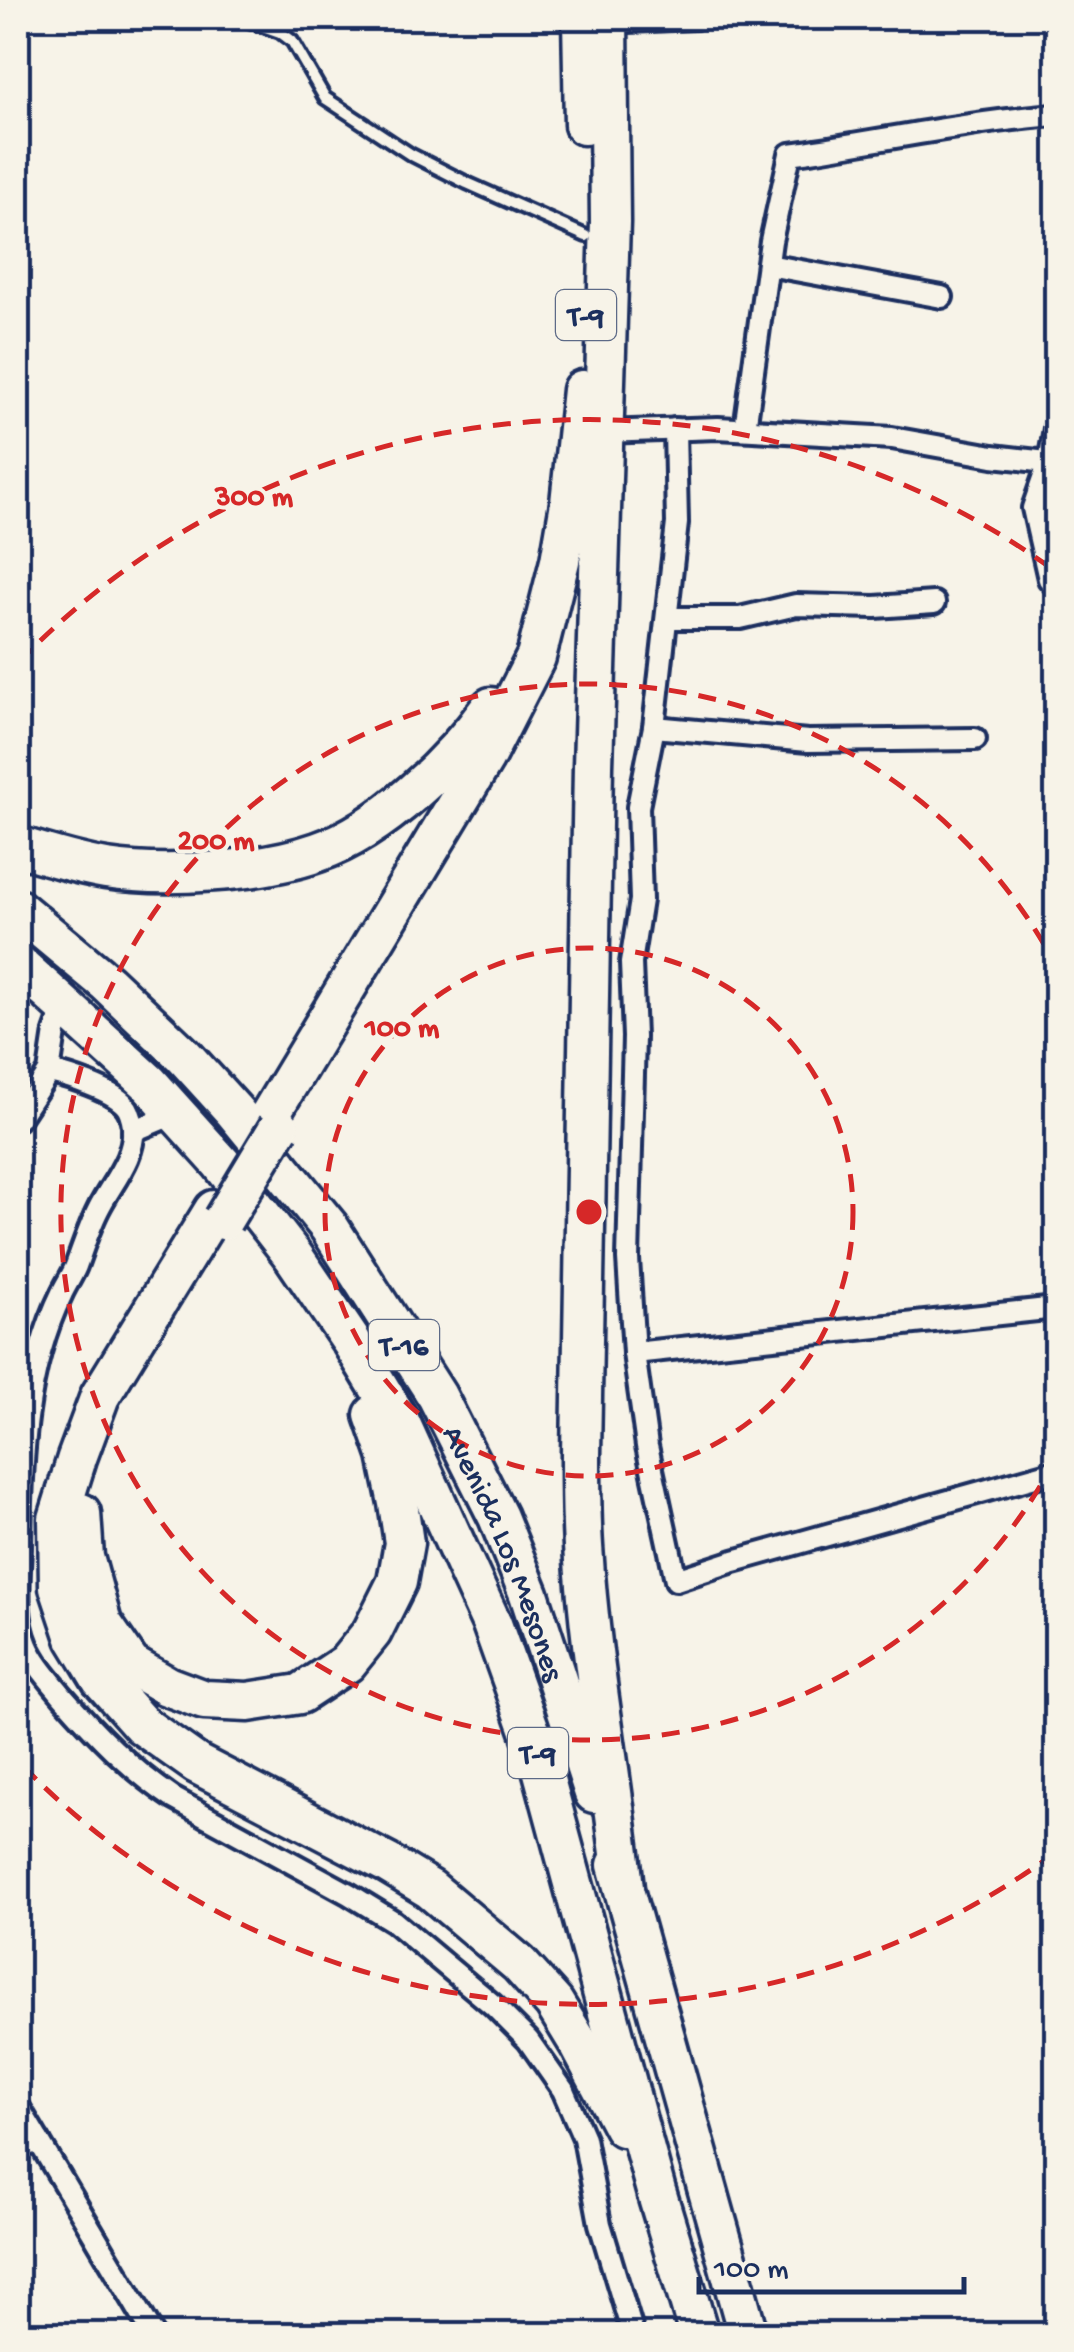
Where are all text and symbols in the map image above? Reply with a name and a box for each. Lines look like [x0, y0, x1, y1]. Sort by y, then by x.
road number: T-9 [556, 290, 616, 340]
text: 300 m [214, 482, 294, 517]
text: 200 m [177, 826, 255, 861]
text: 100 m [364, 1013, 440, 1048]
centre of rings [571, 1194, 607, 1230]
road number: T-16 [369, 1320, 439, 1370]
street label: Avenida Los Mesones [431, 1420, 571, 1688]
road number: T-9 [508, 1728, 568, 1778]
scale bar [699, 2232, 964, 2294]
text: 100 m [713, 2254, 789, 2289]

